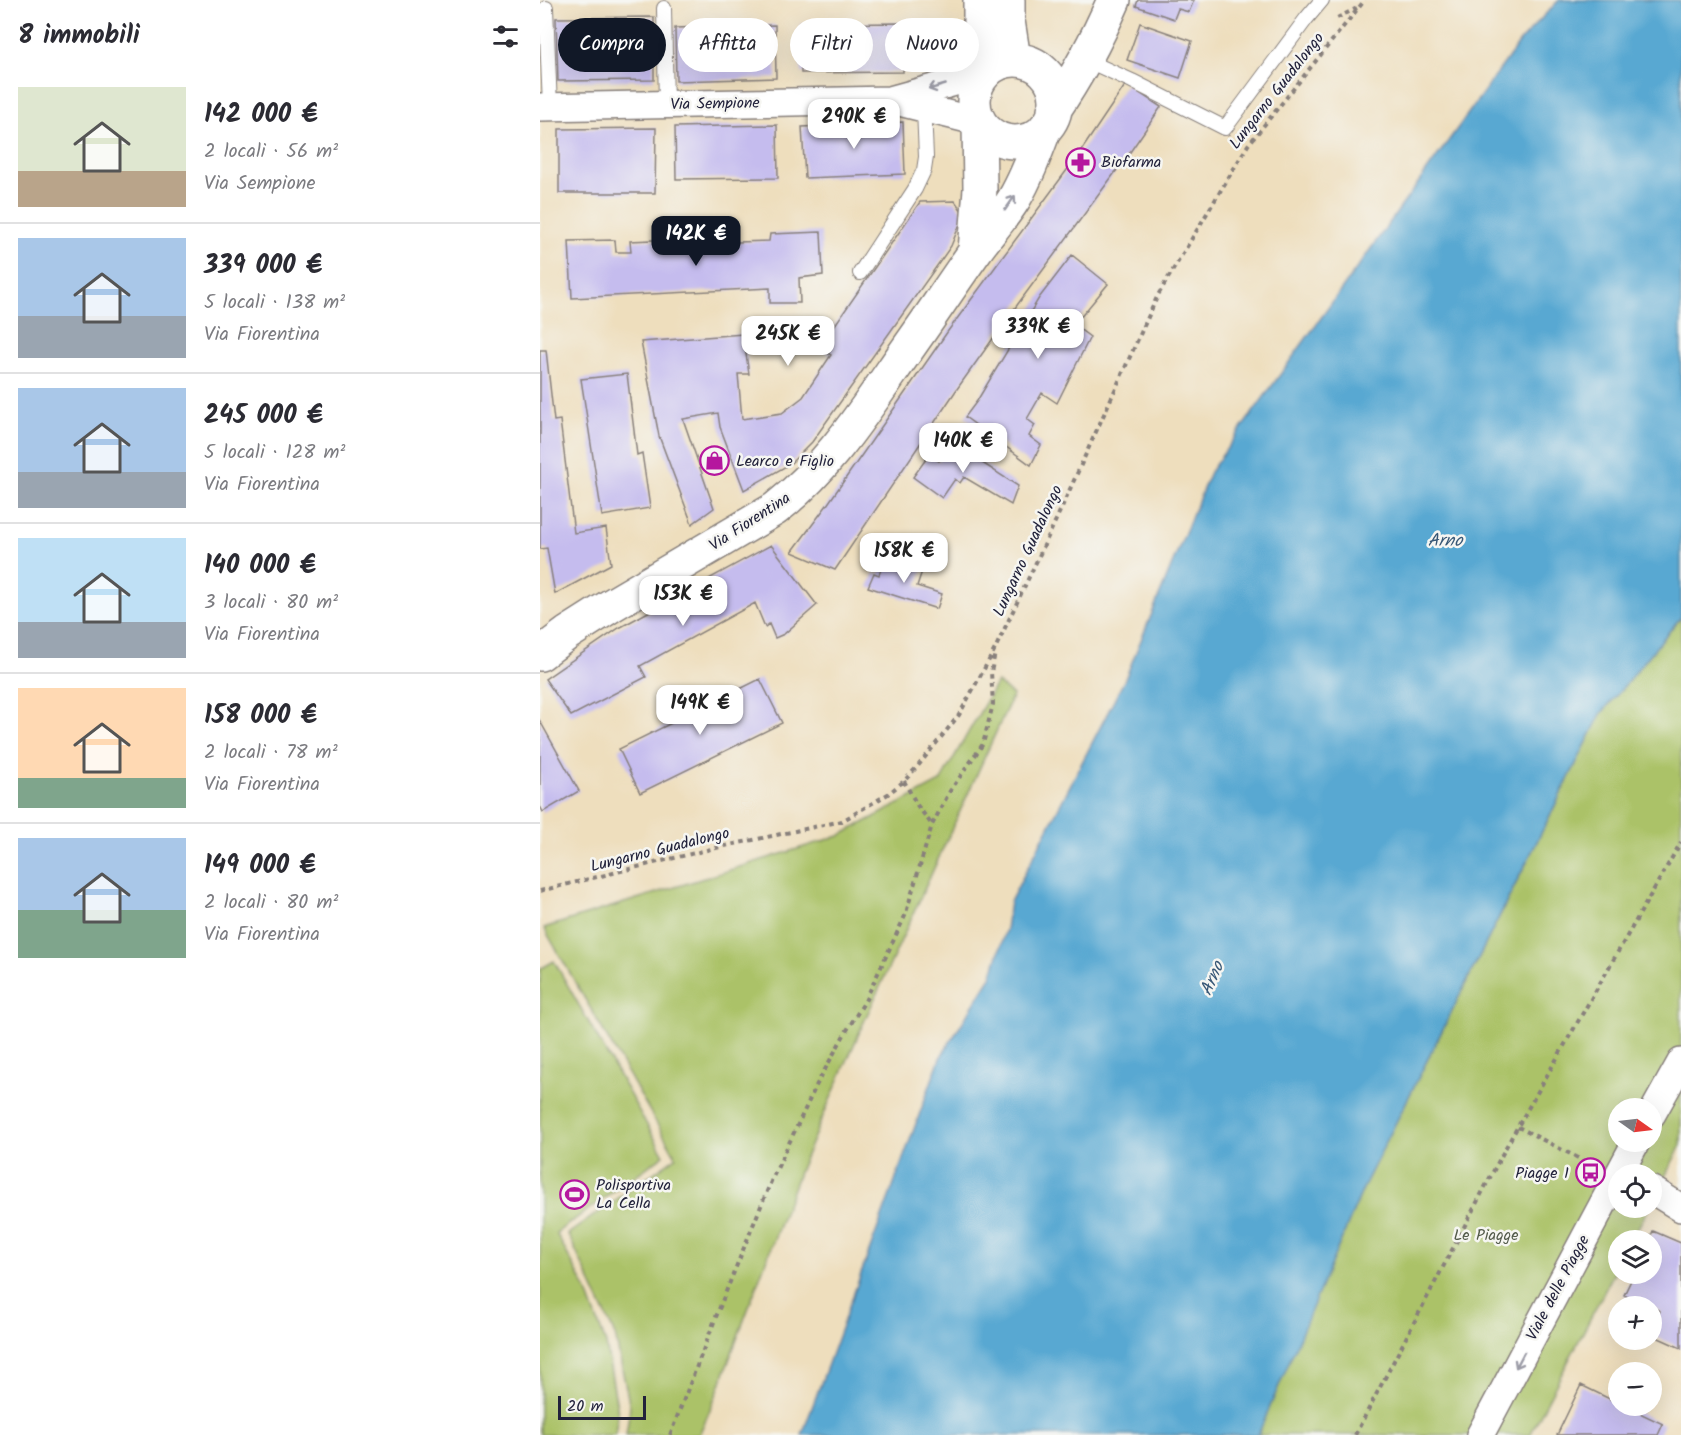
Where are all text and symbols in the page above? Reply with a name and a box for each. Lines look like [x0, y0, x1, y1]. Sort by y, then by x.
text: 8 immobili [18, 15, 140, 57]
chip: Compra [558, 18, 666, 72]
chip: Affitta [678, 18, 778, 72]
chip: Filtri [790, 18, 873, 72]
chip: Nuovo [885, 18, 979, 72]
icon: filters [489, 20, 522, 53]
street label: Lungarno Guadalongo [1223, 27, 1331, 155]
one-way arrow [928, 82, 947, 93]
street label: Via Sempione [670, 91, 760, 117]
text: 142 000 € [204, 94, 318, 136]
pin: 290K € [805, 99, 903, 150]
text: 290K € [822, 102, 886, 134]
icon: home [66, 111, 138, 183]
text: 2 locali · 56 m² [204, 136, 338, 168]
pharmacy icon: Biofarma [1064, 146, 1096, 178]
place label: Biofarma [1101, 150, 1161, 175]
text: Via Sempione [204, 168, 315, 200]
one-way arrow [1004, 196, 1016, 212]
pin: 142K € [647, 216, 745, 267]
text: 142K € [665, 219, 727, 251]
text: 339 000 € [204, 245, 322, 287]
icon: home [66, 262, 138, 334]
text: 5 locali · 138 m² [204, 287, 345, 319]
pin: 339K € [989, 309, 1087, 360]
text: 339K € [1006, 312, 1070, 344]
pin: 245K € [739, 316, 837, 367]
text: Via Fiorentina [204, 319, 320, 351]
text: 245K € [755, 319, 821, 351]
text: 245 000 € [204, 395, 323, 437]
icon: home [66, 412, 138, 484]
pin: 140K € [914, 423, 1012, 474]
text: 140K € [933, 426, 993, 458]
text: 5 locali · 128 m² [204, 437, 345, 469]
shop icon: Learco e Figlio [699, 445, 731, 477]
place label: Learco e Figlio [736, 449, 834, 474]
text: Via Fiorentina [204, 469, 320, 501]
street label: Lungarno Guadalongo [987, 481, 1069, 621]
street label: Via Fiorentina [704, 486, 796, 558]
water label: Arno [1428, 527, 1464, 556]
pin: 158K € [855, 533, 953, 584]
text: 158K € [874, 536, 934, 568]
text: 140 000 € [204, 545, 316, 587]
icon: home [66, 562, 138, 634]
pin: 153K € [634, 576, 732, 627]
text: 153K € [653, 579, 713, 611]
text: 3 locali · 80 m² [204, 587, 338, 619]
text: Via Fiorentina [204, 619, 320, 651]
pin: 149K € [651, 685, 749, 736]
text: 149K € [670, 688, 730, 720]
text: 158 000 € [204, 695, 317, 737]
icon: home [66, 712, 138, 784]
text: 2 locali · 78 m² [204, 737, 338, 769]
text: Via Fiorentina [204, 769, 320, 801]
street label: Lungarno Guadalongo [588, 821, 732, 879]
text: 149 000 € [204, 845, 316, 887]
icon: home [66, 862, 138, 934]
text: 2 locali · 80 m² [204, 887, 338, 919]
text: Via Fiorentina [204, 919, 320, 951]
water label: Arno [1193, 956, 1234, 1001]
north arrow [1608, 1098, 1662, 1152]
map controls [1608, 1098, 1662, 1416]
bus stop icon: Piagge 1 [1574, 1157, 1606, 1189]
place label: Piagge 1 [1515, 1161, 1569, 1186]
button: locate [1608, 1164, 1662, 1218]
place label: Polisportiva La Cella [596, 1173, 671, 1216]
sports icon: Polisportiva La Cella [559, 1178, 591, 1210]
park label: Le Piagge [1454, 1223, 1518, 1248]
button: layers [1608, 1230, 1662, 1284]
street label: Viale delle Piagge [1520, 1231, 1596, 1345]
button: + [1608, 1296, 1662, 1350]
one-way arrow [1514, 1351, 1526, 1368]
button: − [1608, 1362, 1662, 1416]
scale bar [558, 1393, 646, 1420]
text: 20 m [567, 1394, 603, 1419]

